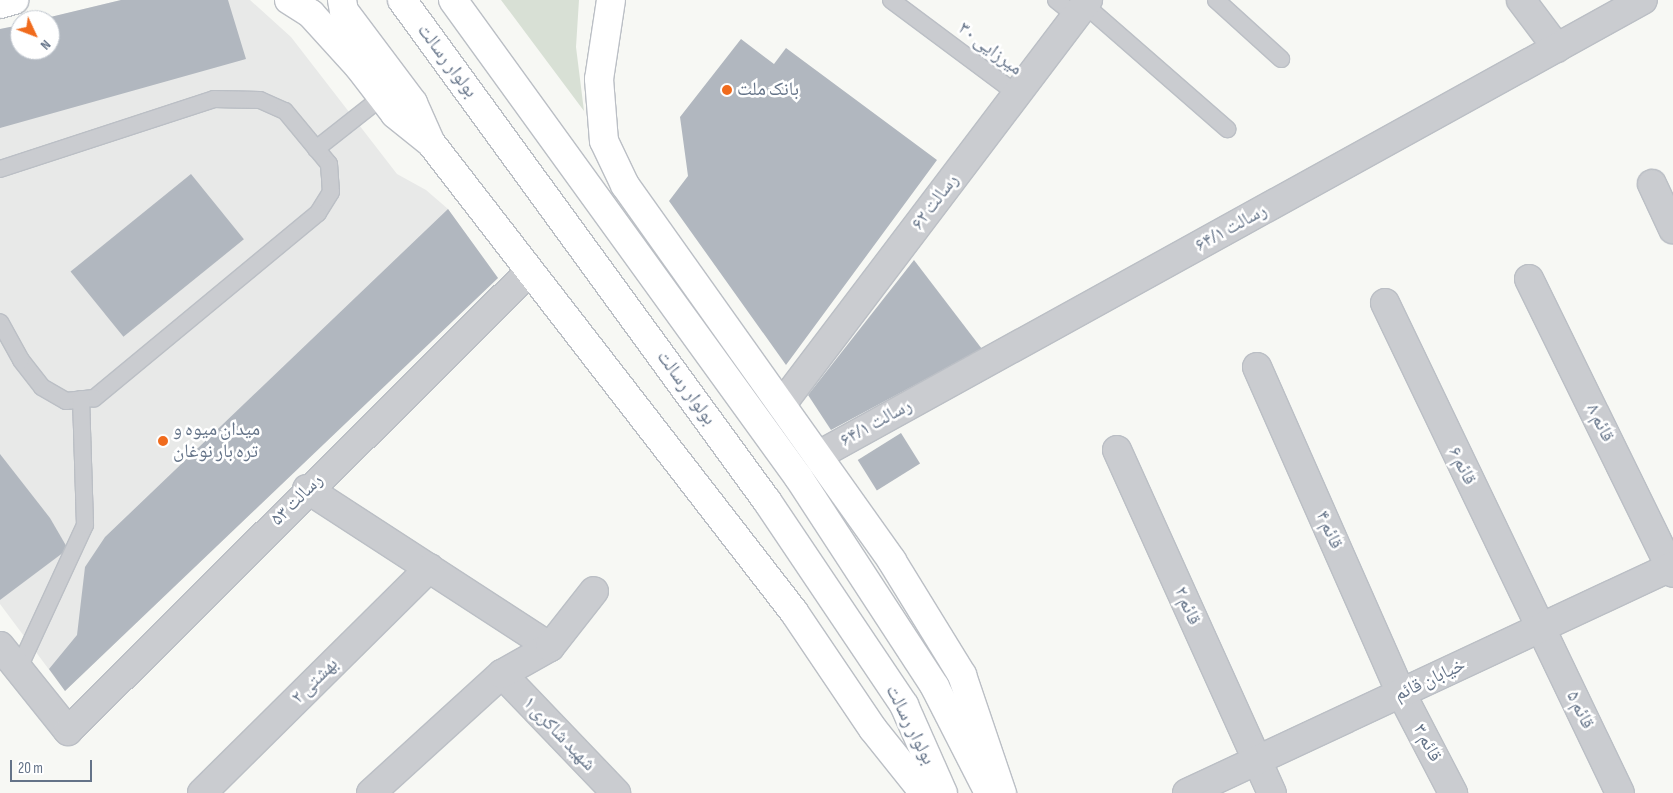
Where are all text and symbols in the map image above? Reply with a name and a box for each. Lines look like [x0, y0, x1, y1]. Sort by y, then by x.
north arrow [10, 10, 60, 60]
street label: میرزایی ۳۰ [953, 17, 1027, 81]
street label: بولوار رسالت [412, 20, 482, 102]
text: N [37, 36, 54, 53]
place label: بانک ملت [737, 79, 799, 101]
marker: بانک ملت [721, 84, 733, 96]
street label: رسالت ۶۲ [907, 169, 963, 235]
street label: رسالت ۶۴/۱ [1191, 199, 1271, 257]
street label: بولوار رسالت [651, 346, 721, 430]
street label: رسالت ۶۴/۱ [836, 394, 916, 452]
street label: قائم ۸ [1581, 400, 1619, 446]
place label: میدان میوه و تره بار نوغان [173, 419, 260, 463]
marker: میدان میوه و تره بار نوغان [157, 435, 169, 447]
street label: قائم ۶ [1443, 443, 1481, 489]
street label: رسالت ۵۳ [266, 469, 328, 531]
street label: قائم ۴ [1311, 507, 1347, 553]
street label: قائم ۲ [1169, 583, 1205, 629]
street label: بهشتی ۲ [287, 653, 343, 709]
street label: خیابان قائم [1391, 654, 1469, 706]
street label: بولوار رسالت [880, 681, 940, 769]
street label: قائم ۵ [1561, 687, 1599, 733]
street label: شهید شاکری ۱ [518, 692, 600, 776]
street label: قائم ۳ [1408, 720, 1446, 766]
scale bar [12, 750, 95, 782]
text: 20 m [18, 759, 43, 778]

